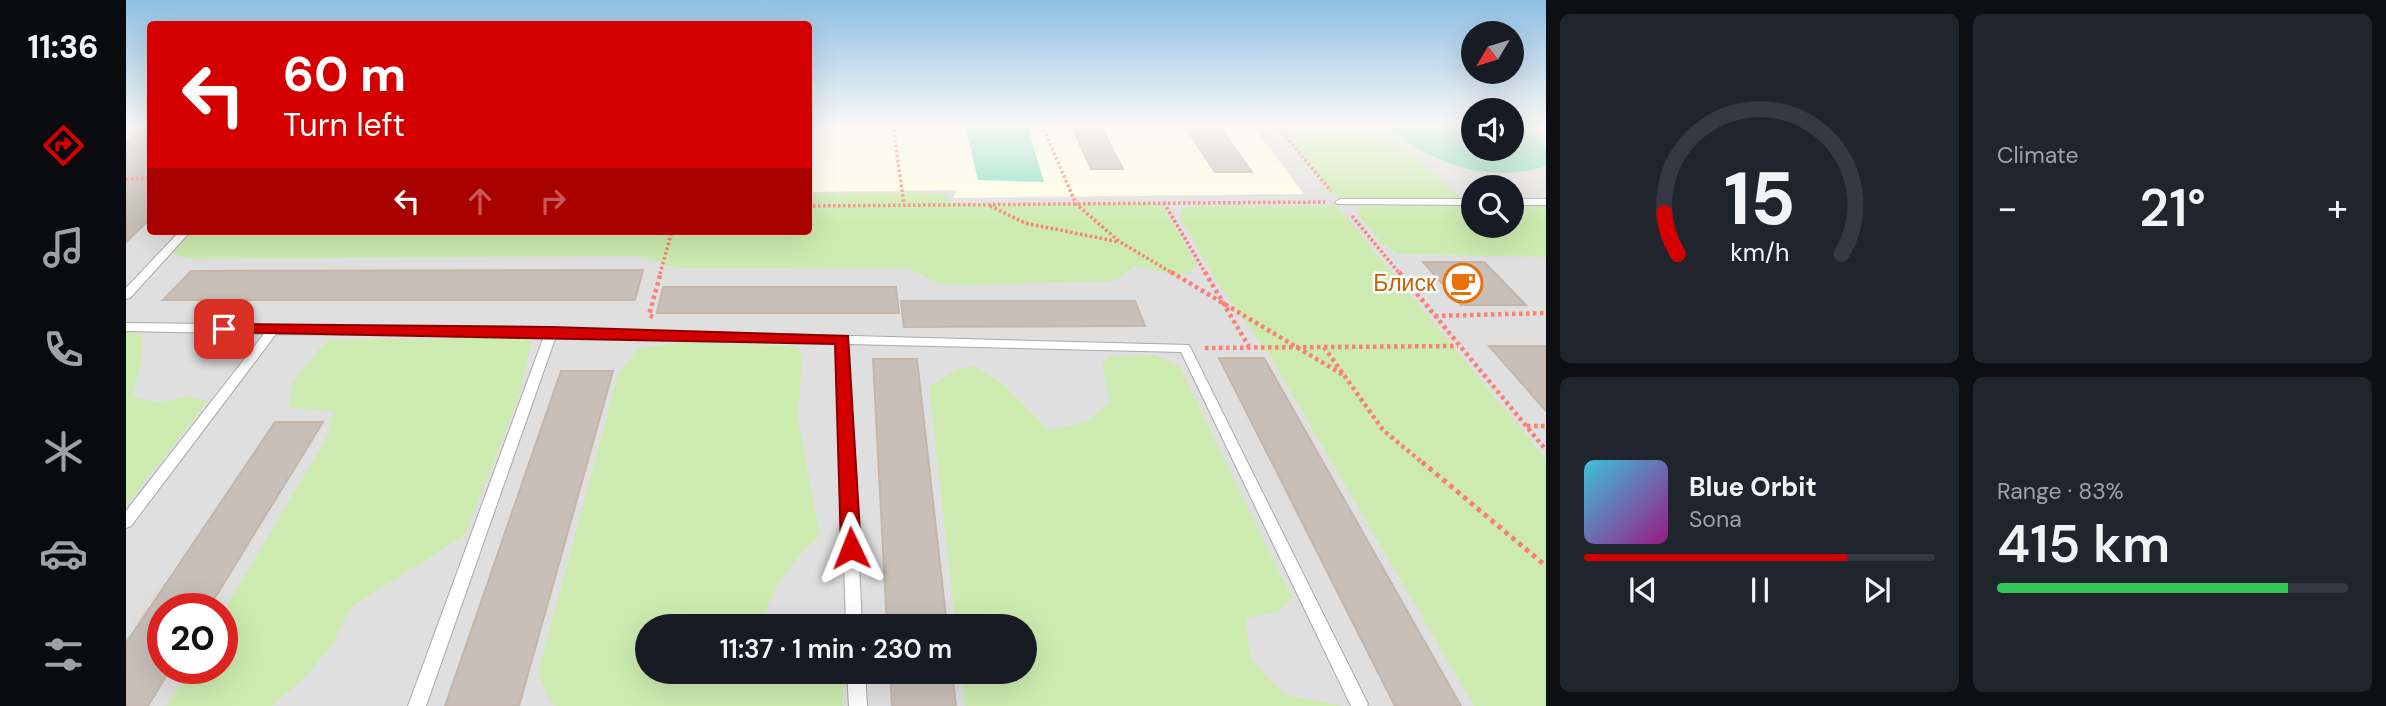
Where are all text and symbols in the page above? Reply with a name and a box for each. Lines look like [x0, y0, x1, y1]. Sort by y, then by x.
north arrow [1461, 21, 1524, 84]
map controls [1461, 21, 1524, 238]
text: 11:36 [27, 26, 99, 68]
text: 60 m [283, 42, 406, 106]
icon: left [168, 49, 259, 140]
button: sound [1461, 98, 1524, 161]
text: Turn left [283, 104, 405, 146]
icon: directions [39, 121, 88, 170]
text: Climate [1997, 140, 2079, 170]
text: 15 [1724, 153, 1795, 248]
text: 21° [2139, 174, 2206, 242]
button: search [1461, 175, 1524, 238]
icon: left [388, 182, 426, 220]
icon: ahead [461, 182, 499, 220]
icon: right [534, 182, 572, 220]
text: − [1997, 183, 2018, 233]
text: + [2327, 183, 2348, 233]
icon: music [39, 223, 88, 272]
text: km/h [1730, 236, 1789, 269]
cafe icon: Блиск [1442, 262, 1484, 304]
place label: Блиск [1373, 268, 1437, 298]
pin [194, 299, 254, 359]
icon: arrive [205, 310, 243, 348]
icon: phone [39, 325, 88, 374]
icon: climate [39, 427, 88, 476]
text: Blue Orbit [1689, 470, 1817, 504]
text: Range · 83% [1997, 476, 2124, 506]
text: Sona [1689, 504, 1742, 534]
text: 415 km [1997, 510, 2170, 578]
position arrow [814, 511, 888, 585]
icon: car [39, 529, 88, 578]
icon: previous [1624, 571, 1662, 609]
icon: pause [1741, 571, 1779, 609]
icon: next [1858, 571, 1896, 609]
speed limit sign: 20 [147, 593, 238, 684]
icon: filters [39, 630, 88, 679]
text: 11:37 · 1 min · 230 m [720, 632, 952, 666]

